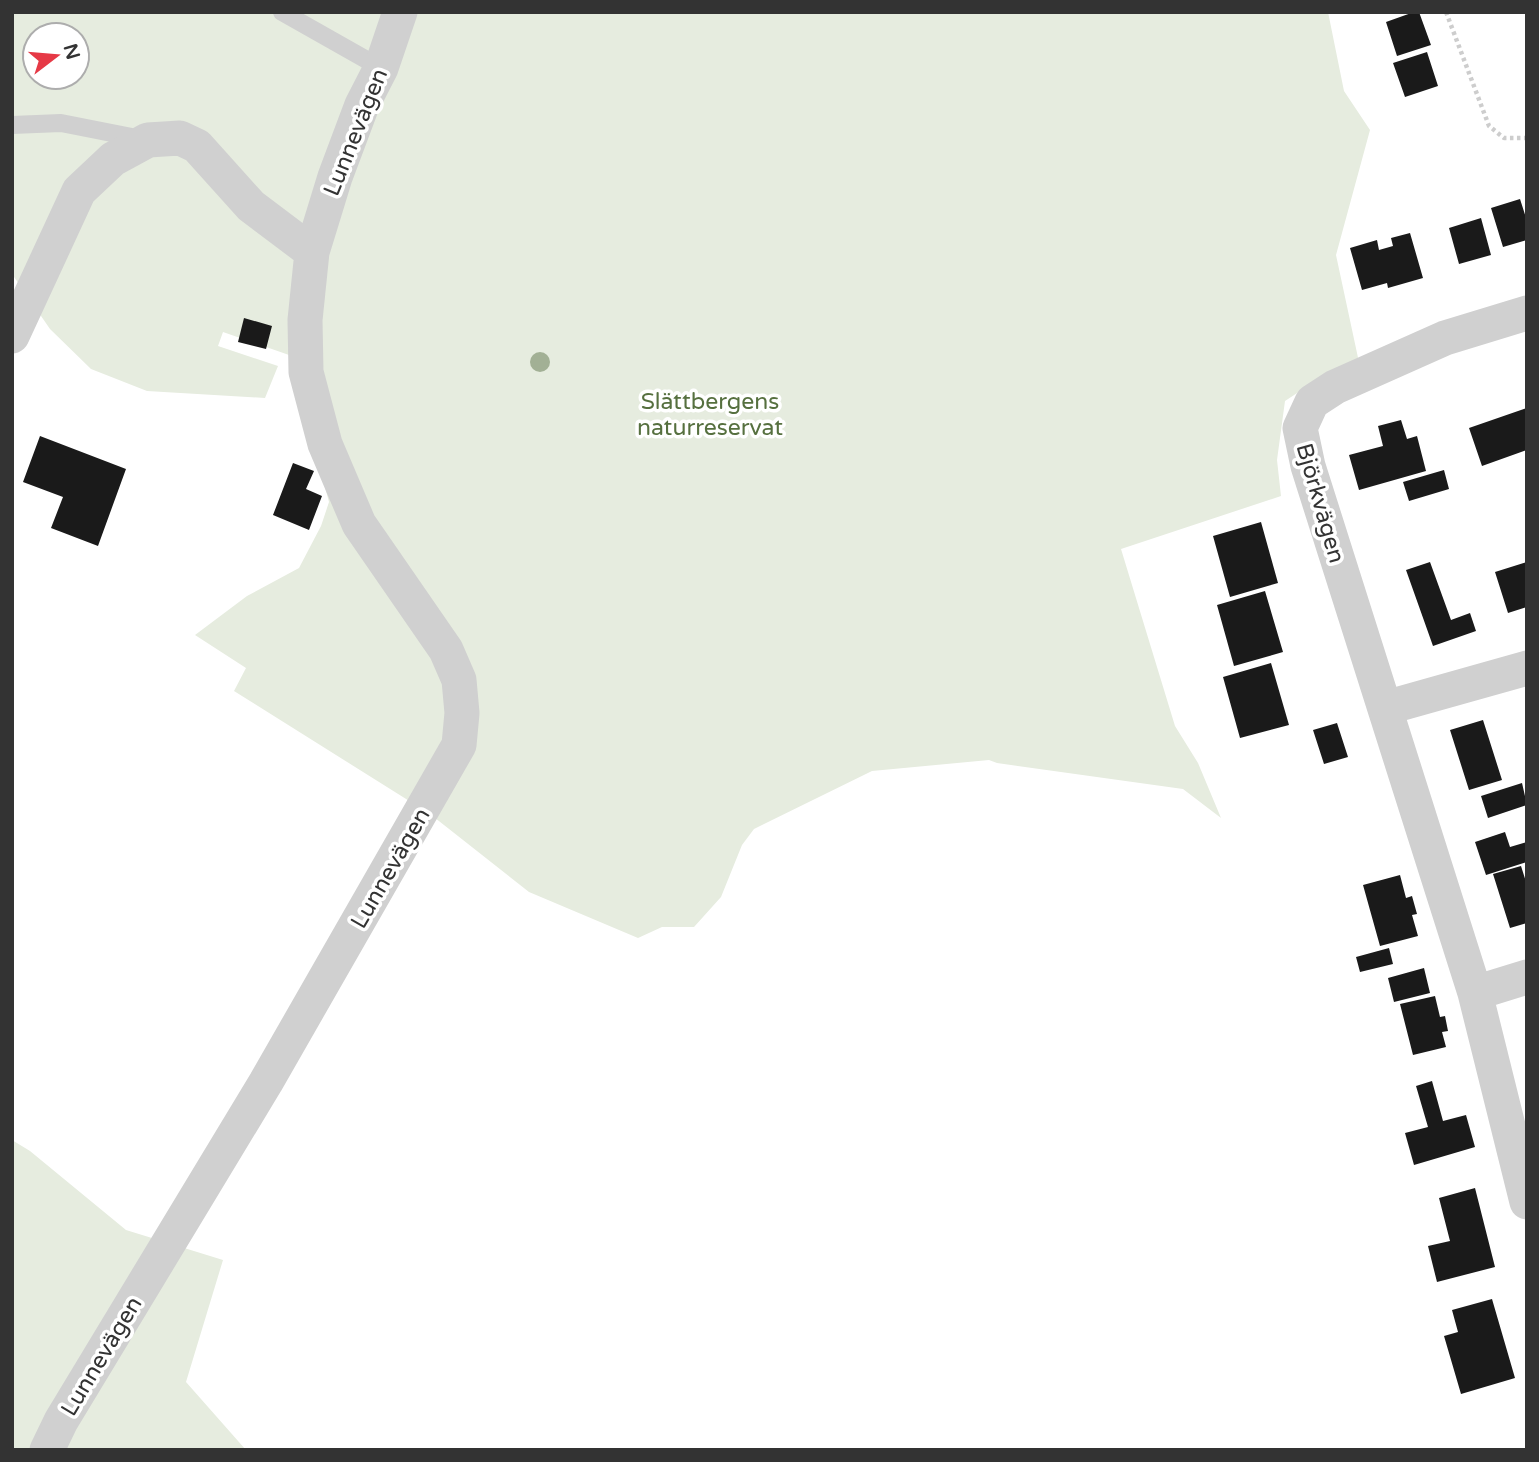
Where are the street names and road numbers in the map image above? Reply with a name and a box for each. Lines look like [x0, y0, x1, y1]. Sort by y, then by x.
street label: Lunnevägen [318, 65, 394, 200]
street label: Björkvägen [1290, 440, 1351, 566]
street label: Lunnevägen [345, 803, 437, 934]
street label: Lunnevägen [55, 1292, 149, 1421]

